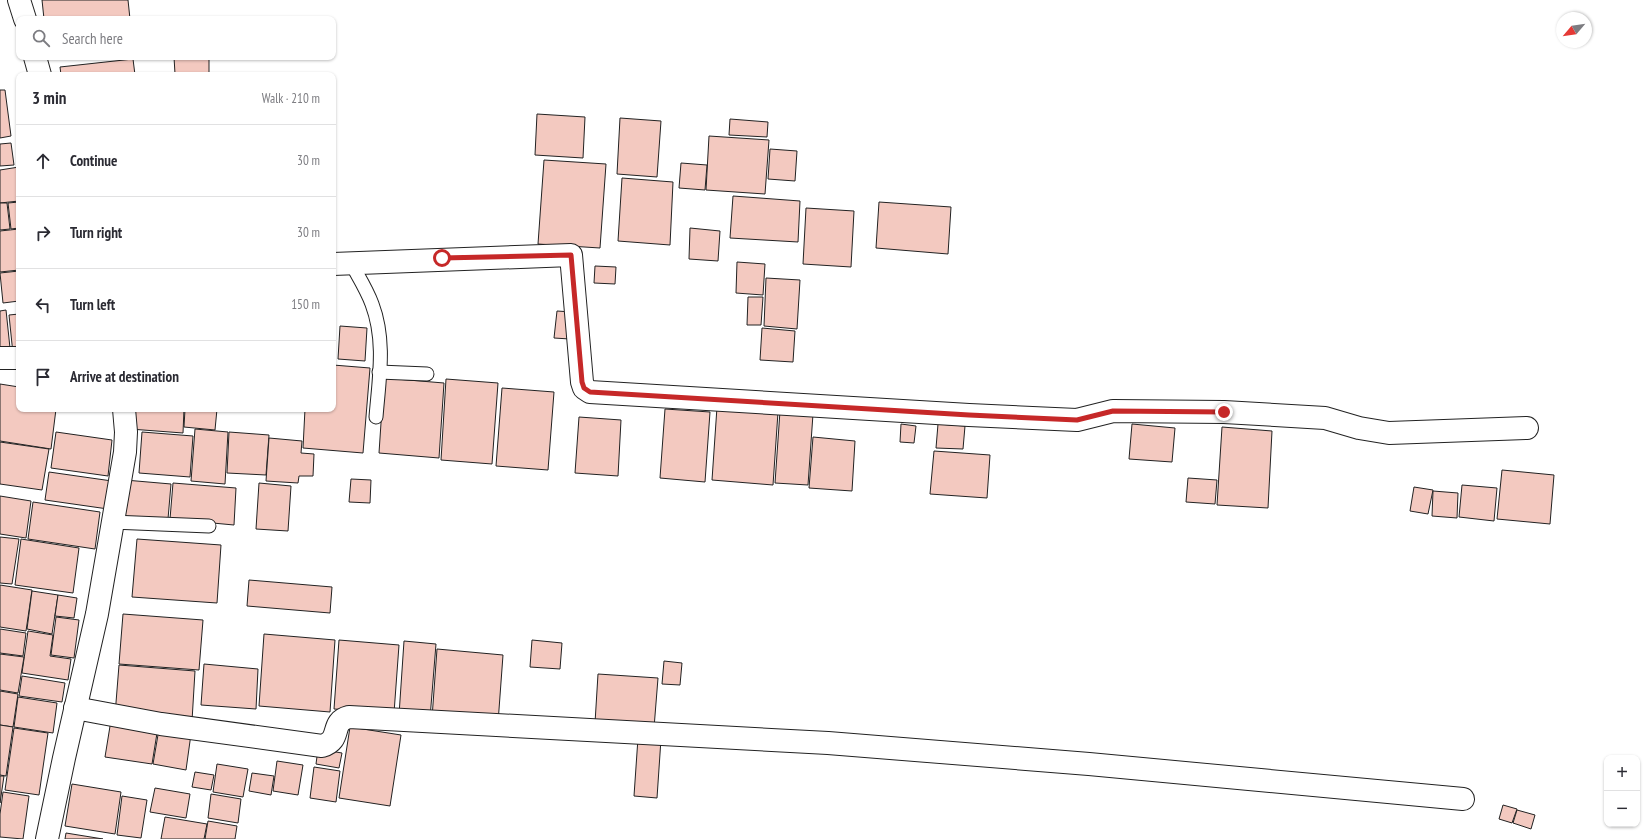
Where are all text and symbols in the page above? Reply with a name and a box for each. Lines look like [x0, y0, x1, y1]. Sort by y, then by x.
north arrow [1556, 12, 1592, 48]
search box [16, 16, 336, 60]
icon: search [30, 27, 52, 49]
text: Search here [62, 29, 123, 48]
text: 3 min [32, 87, 66, 109]
text: Walk · 210 m [262, 90, 320, 107]
icon: ahead [32, 150, 54, 172]
text: Continue [70, 151, 117, 170]
text: 30 m [297, 152, 320, 169]
icon: right [32, 222, 54, 244]
text: Turn right [70, 223, 122, 242]
text: 30 m [297, 224, 320, 241]
route start [433, 249, 451, 267]
icon: left [32, 294, 54, 316]
text: Turn left [70, 295, 115, 314]
text: 150 m [291, 296, 320, 313]
icon: arrive [32, 366, 54, 388]
text: Arrive at destination [70, 367, 179, 386]
route end [1215, 403, 1233, 421]
map controls [1604, 755, 1640, 827]
button: + [1604, 755, 1640, 791]
button: − [1604, 791, 1640, 827]

